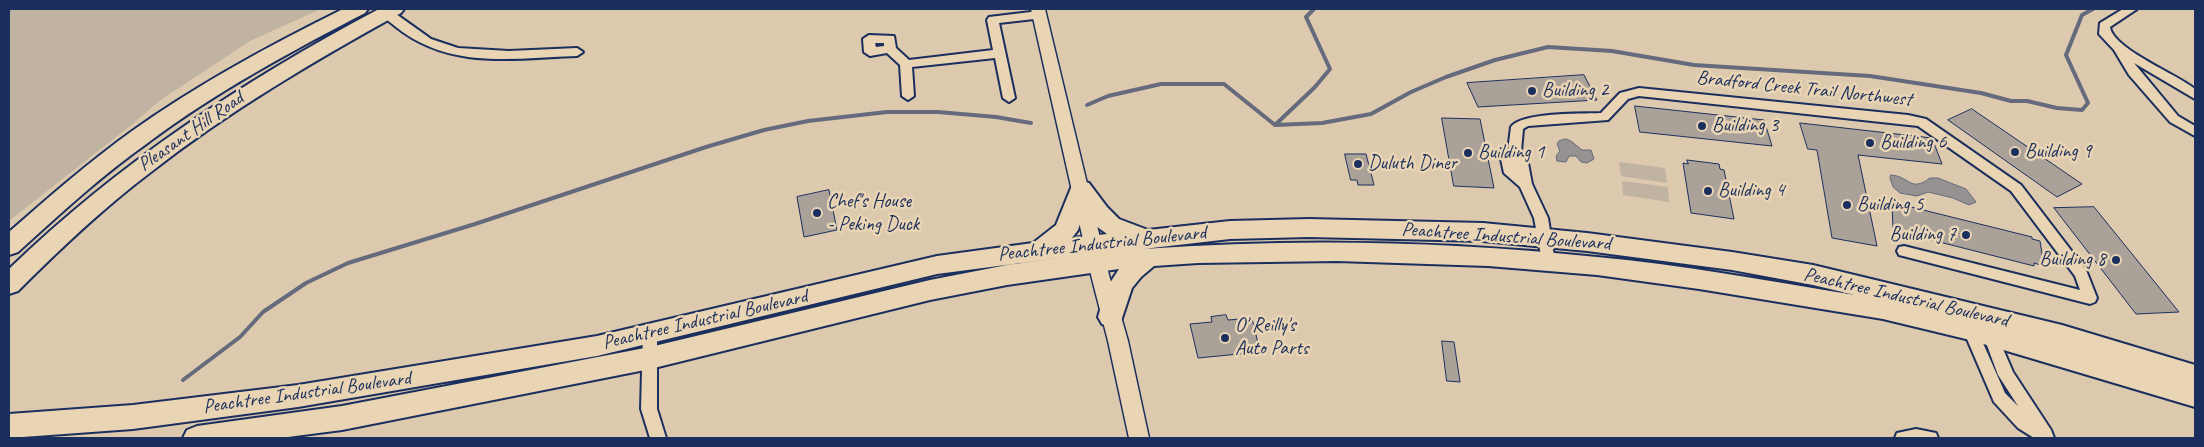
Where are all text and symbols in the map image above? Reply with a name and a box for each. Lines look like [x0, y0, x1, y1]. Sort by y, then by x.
street label: Bradford Creek Trail Northwest [1695, 66, 1913, 112]
place label: Building 2 [1542, 79, 1608, 103]
marker: Building 2 [1526, 85, 1538, 97]
street label: Pleasant Hill Road [134, 87, 248, 177]
place label: Building 3 [1712, 114, 1778, 138]
marker: Building 3 [1696, 120, 1708, 132]
place label: Building 6 [1880, 131, 1946, 155]
marker: Building 6 [1864, 137, 1876, 149]
place label: Building 9 [2025, 140, 2091, 164]
place label: Building 1 [1478, 141, 1544, 165]
marker: Building 9 [2009, 146, 2021, 158]
marker: Building 1 [1462, 147, 1474, 159]
place label: Duluth Diner [1368, 152, 1457, 176]
marker: Duluth Diner [1352, 158, 1364, 170]
place label: Building 4 [1718, 179, 1784, 203]
marker: Building 4 [1702, 185, 1714, 197]
place label: Chef's House - Peking Duck [827, 190, 919, 237]
place label: Building 5 [1857, 193, 1923, 217]
marker: Building 5 [1841, 199, 1853, 211]
marker: Chef's House - Peking Duck [811, 207, 823, 219]
street label: Peachtree Industrial Boulevard [1401, 218, 1611, 256]
street label: Peachtree Industrial Boulevard [997, 221, 1207, 267]
place label: Building 7 [1890, 223, 1956, 247]
marker: Building 7 [1960, 229, 1972, 241]
place label: Building 8 [2040, 248, 2106, 272]
marker: Building 8 [2110, 254, 2122, 266]
street label: Peachtree Industrial Boulevard [1801, 263, 2011, 333]
street label: Peachtree Industrial Boulevard [600, 285, 810, 355]
place label: O' Reilly's Auto Parts [1235, 314, 1309, 361]
marker: O' Reilly's Auto Parts [1219, 332, 1231, 344]
street label: Peachtree Industrial Boulevard [202, 367, 412, 419]

